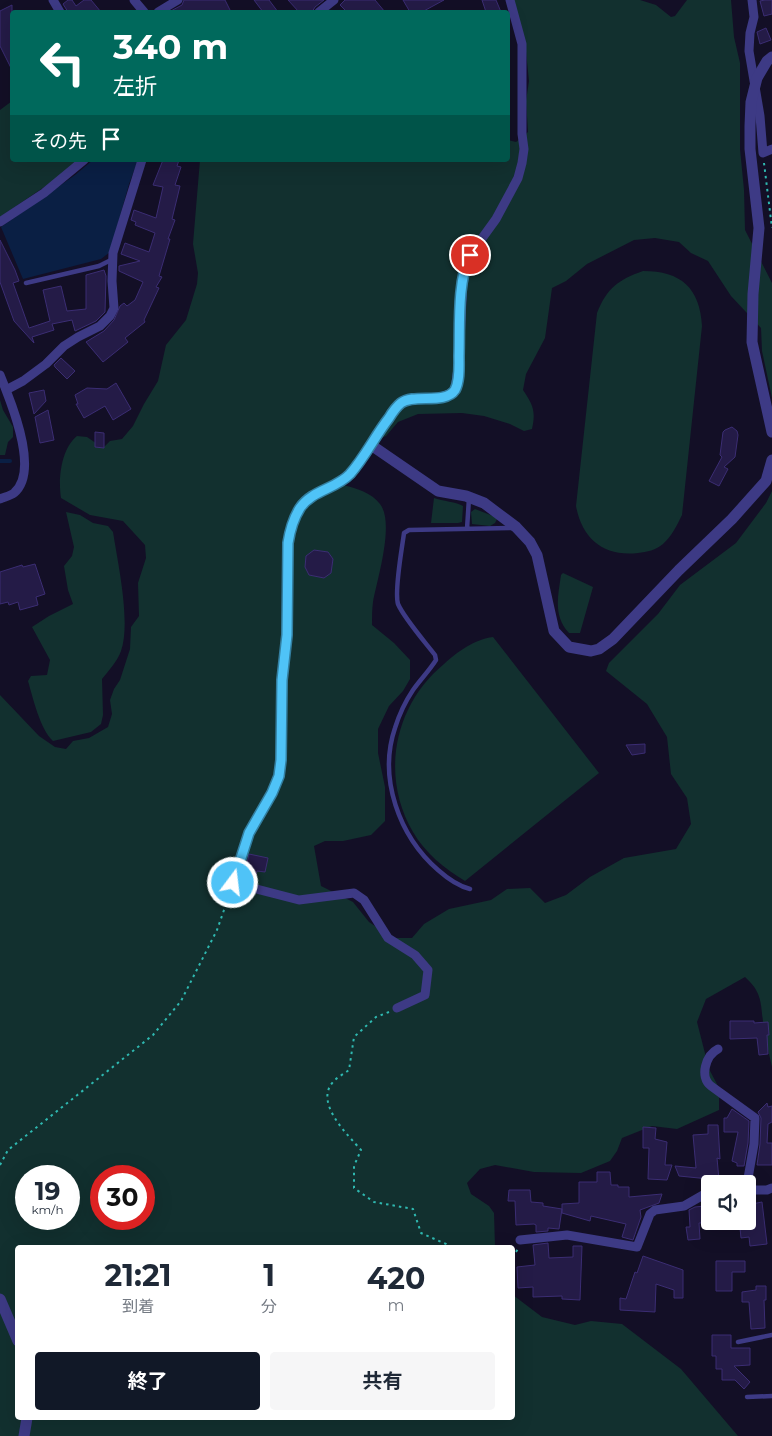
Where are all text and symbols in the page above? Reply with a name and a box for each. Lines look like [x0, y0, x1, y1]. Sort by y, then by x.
text: 340 m [113, 25, 228, 68]
icon: left [30, 30, 95, 95]
text: 左折 [113, 73, 157, 100]
icon: arrive [97, 125, 125, 153]
text: その先 [30, 130, 87, 153]
pin [449, 234, 491, 276]
icon: arrive [456, 241, 484, 269]
position arrow [206, 856, 258, 908]
speed limit sign: 30 [90, 1165, 155, 1230]
map controls [701, 1175, 756, 1230]
button: sound [701, 1175, 756, 1230]
text: 19 [35, 1176, 60, 1206]
text: km/h [31, 1202, 64, 1217]
text: 21:21 [105, 1257, 171, 1294]
text: 1 [263, 1257, 275, 1294]
text: 420 [367, 1260, 425, 1297]
text: m [388, 1296, 404, 1315]
text: 到着 [122, 1297, 154, 1316]
text: 分 [261, 1297, 277, 1316]
button: 終了 [35, 1352, 260, 1410]
button: 共有 [270, 1352, 495, 1410]

